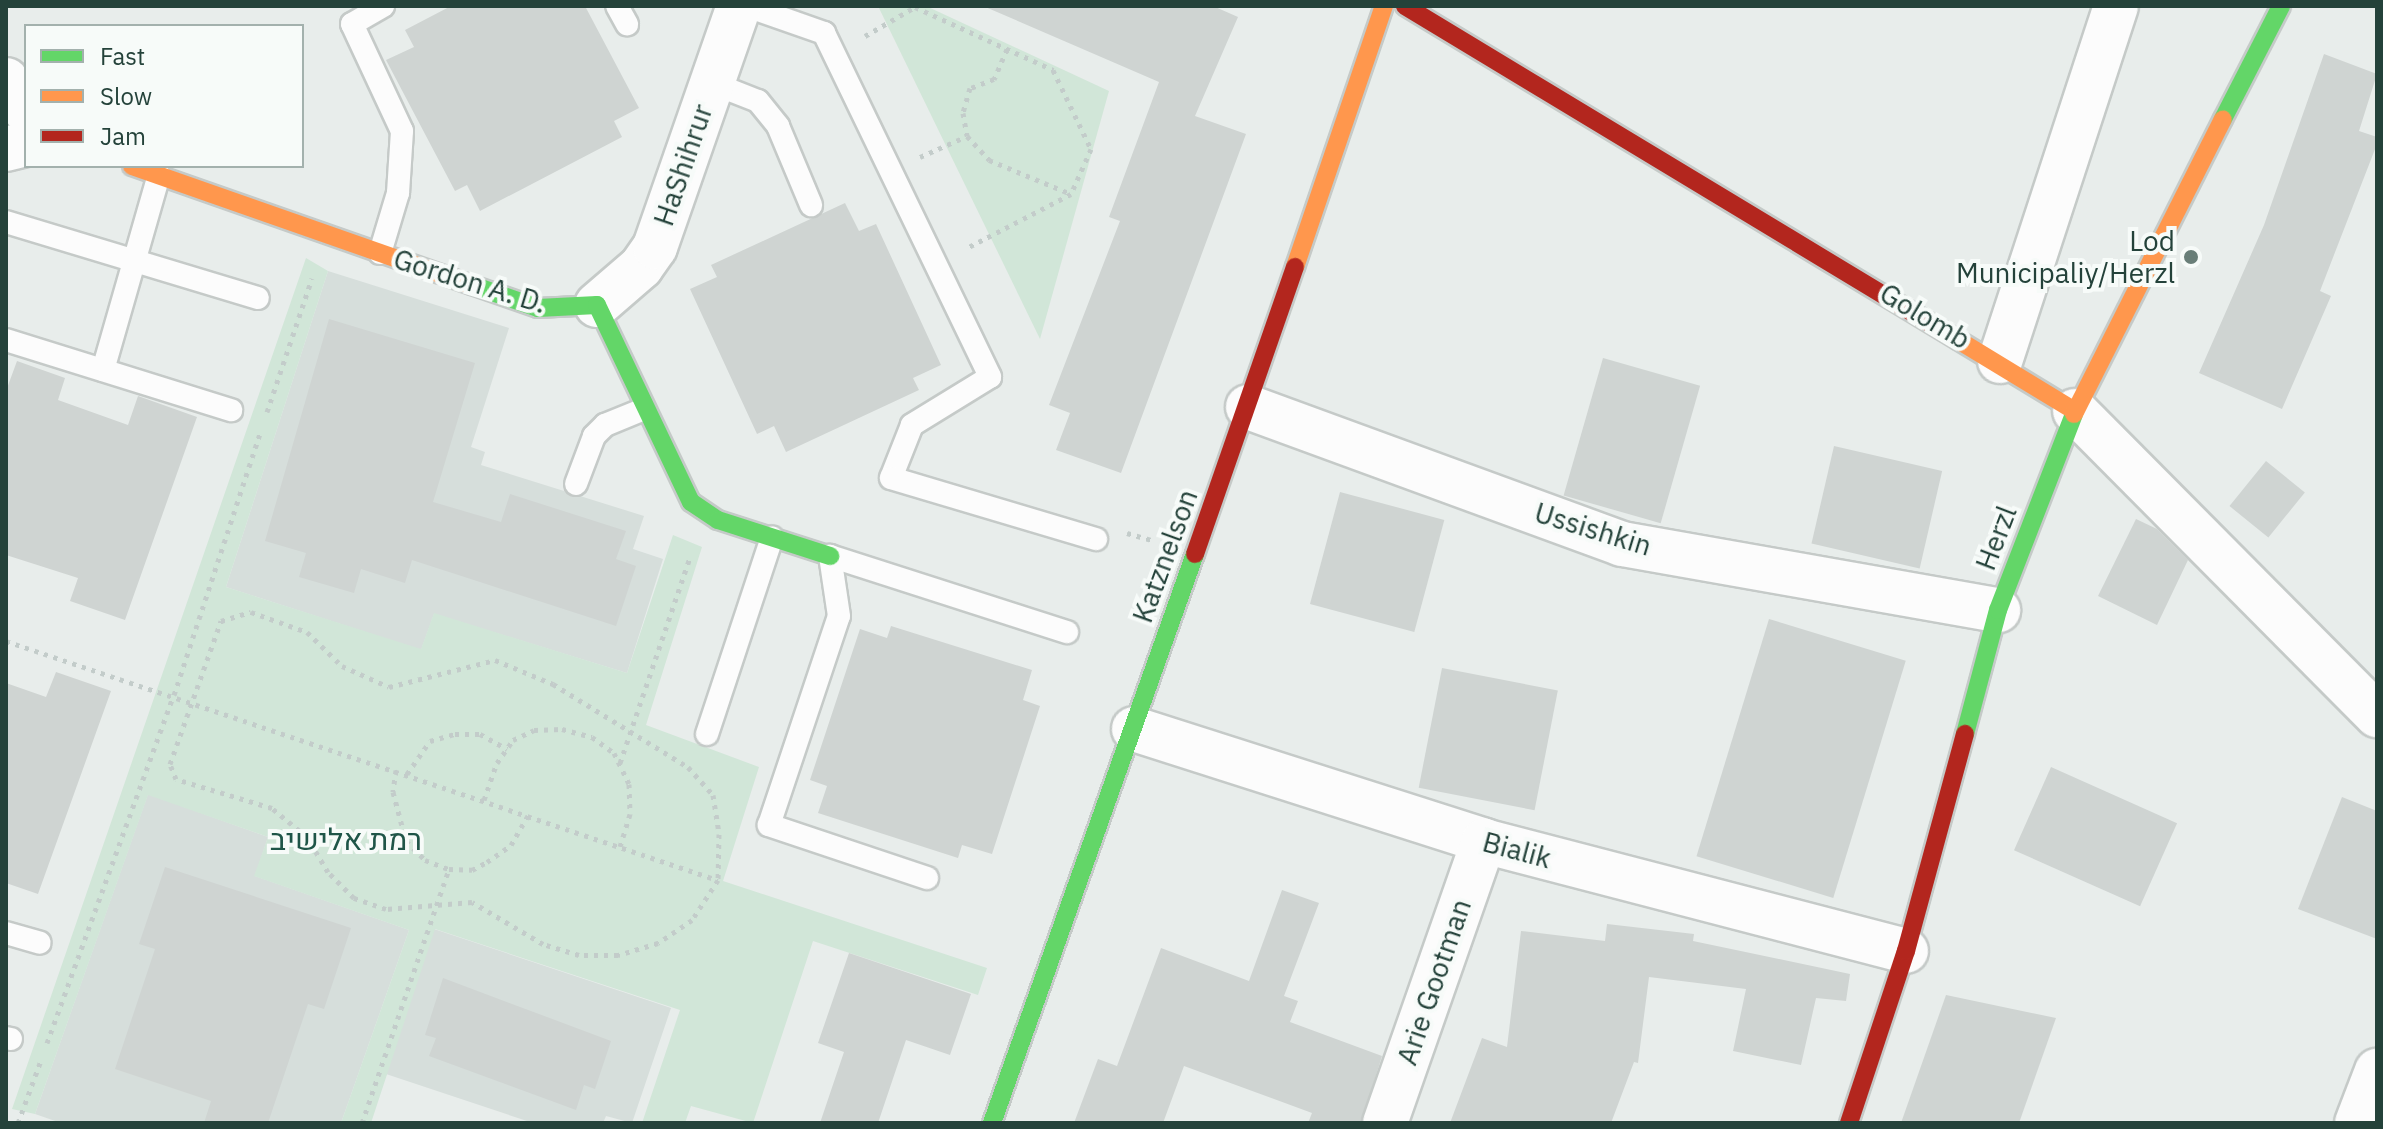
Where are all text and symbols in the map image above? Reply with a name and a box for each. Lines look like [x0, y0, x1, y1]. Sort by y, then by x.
legend [24, 24, 304, 168]
text: Fast [100, 40, 145, 72]
text: Slow [100, 80, 152, 112]
street label: HaShihrur [647, 100, 719, 230]
text: Jam [100, 120, 146, 152]
place label: Lod Municipaliy/Herzl [1956, 224, 2175, 290]
street label: Gordon A. D. [390, 242, 550, 320]
marker: Lod Municipaliy/Herzl [2182, 248, 2200, 266]
street label: Golomb [1874, 276, 1976, 356]
street label: Katznelson [1125, 485, 1205, 627]
street label: Ussishkin [1531, 495, 1655, 563]
street label: Herzl [1968, 501, 2024, 575]
district label: רמת אלישיב [270, 821, 422, 857]
street label: Bialik [1479, 825, 1555, 875]
street label: Arie Gootman [1390, 895, 1478, 1069]

